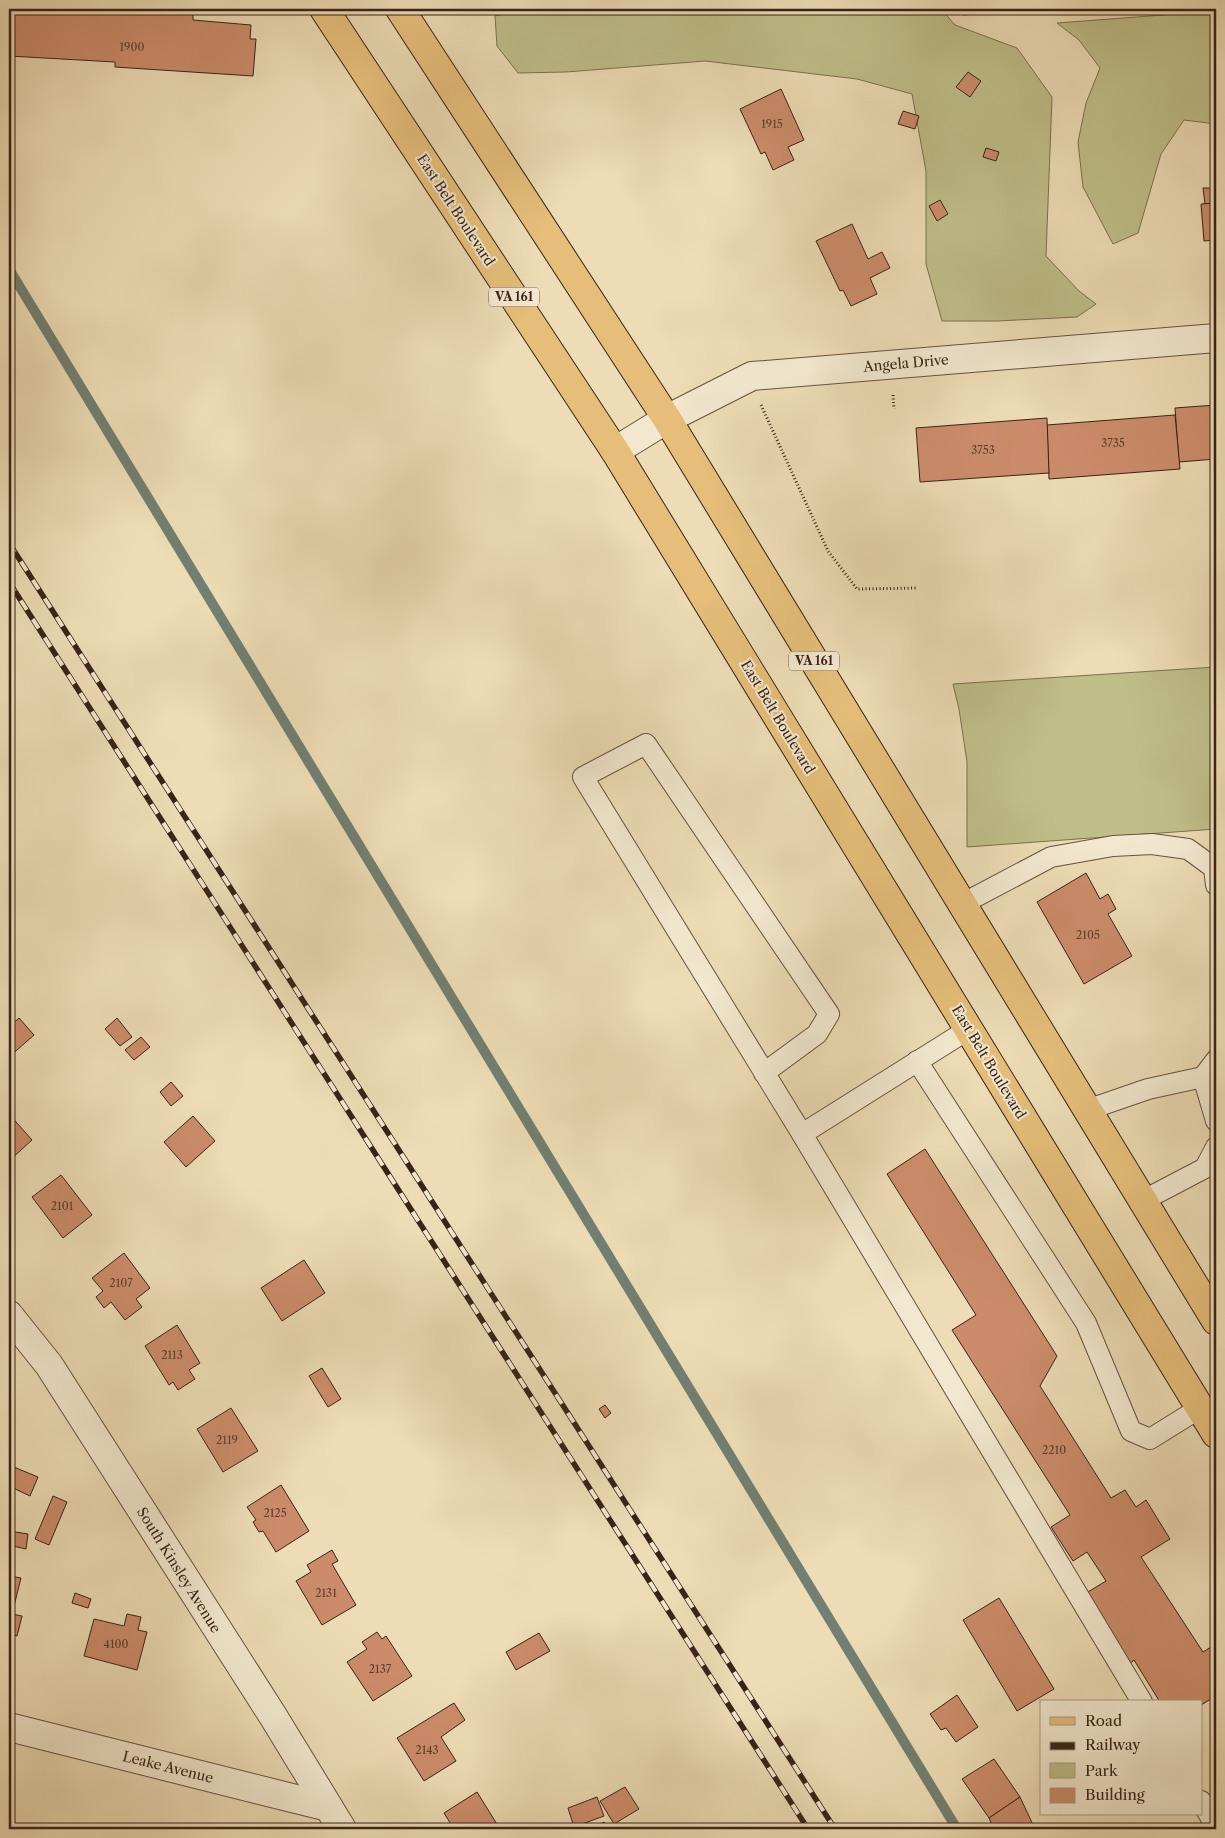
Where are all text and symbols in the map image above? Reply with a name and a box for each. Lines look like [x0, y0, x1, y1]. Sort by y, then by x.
house number: 1900 [119, 40, 145, 54]
house number: 1915 [761, 117, 783, 131]
street label: East Belt Boulevard [413, 151, 499, 270]
road number: VA 161 [489, 288, 539, 306]
street label: Angela Drive [861, 350, 950, 376]
house number: 3735 [1101, 436, 1125, 450]
house number: 3753 [971, 443, 995, 457]
road number: VA 161 [789, 651, 839, 670]
street label: East Belt Boulevard [737, 657, 819, 778]
house number: 2105 [1076, 928, 1100, 942]
street label: East Belt Boulevard [948, 1002, 1030, 1123]
house number: 2101 [51, 1199, 74, 1213]
house number: 2107 [109, 1276, 133, 1290]
house number: 2113 [161, 1348, 183, 1362]
house number: 2119 [216, 1433, 238, 1447]
house number: 2210 [1042, 1443, 1066, 1457]
street label: South Kinsley Avenue [133, 1504, 225, 1636]
house number: 2125 [263, 1506, 287, 1520]
house number: 2131 [315, 1586, 337, 1600]
house number: 4100 [104, 1637, 128, 1651]
house number: 2137 [369, 1662, 392, 1676]
legend [1040, 1700, 1202, 1816]
text: Road [1085, 1711, 1122, 1730]
text: Railway [1085, 1735, 1141, 1754]
house number: 2143 [415, 1743, 439, 1757]
street label: Leake Avenue [121, 1747, 215, 1787]
text: Park [1085, 1761, 1119, 1780]
text: Building [1085, 1785, 1145, 1804]

